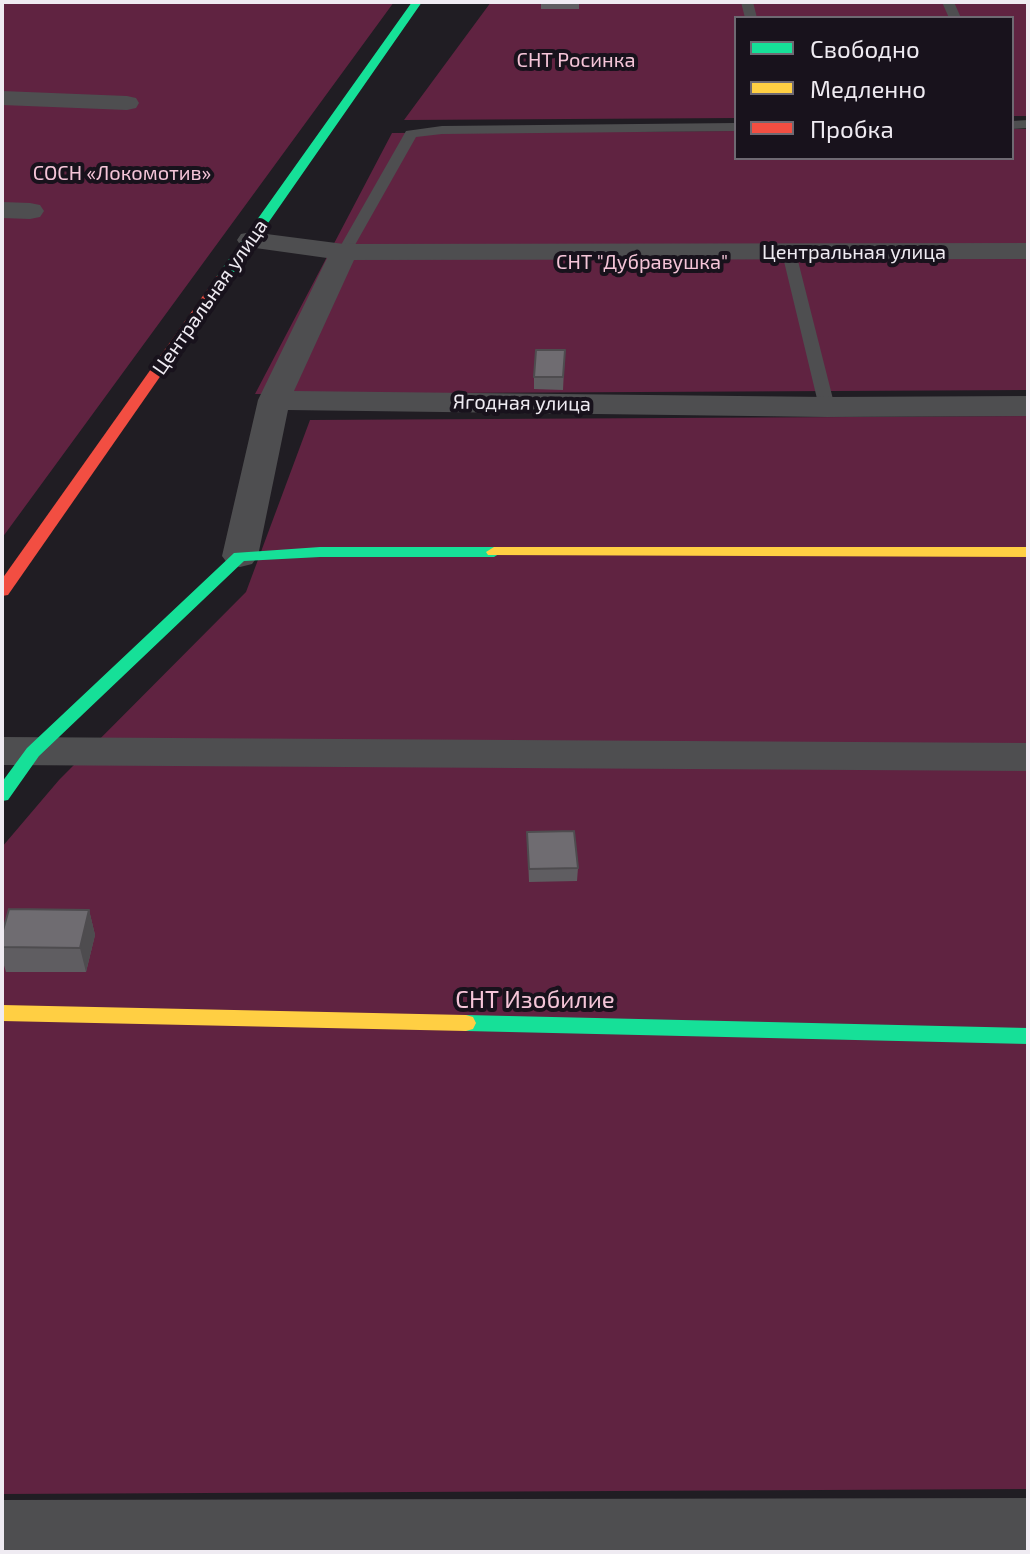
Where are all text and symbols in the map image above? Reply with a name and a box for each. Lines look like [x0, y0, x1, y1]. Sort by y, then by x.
legend [734, 16, 1014, 160]
text: Свободно [810, 34, 920, 63]
park label: СНТ Росинка [517, 48, 635, 72]
text: Медленно [810, 74, 926, 103]
text: Пробка [810, 114, 894, 143]
park label: СОСН «Локомотив» [33, 161, 211, 185]
street label: Центральная улица [147, 215, 273, 379]
street label: Центральная улица [762, 240, 946, 264]
park label: СНТ "Дубравушка" [556, 250, 728, 274]
street label: Ягодная улица [453, 390, 591, 416]
park label: СНТ Изобилие [455, 986, 615, 1014]

